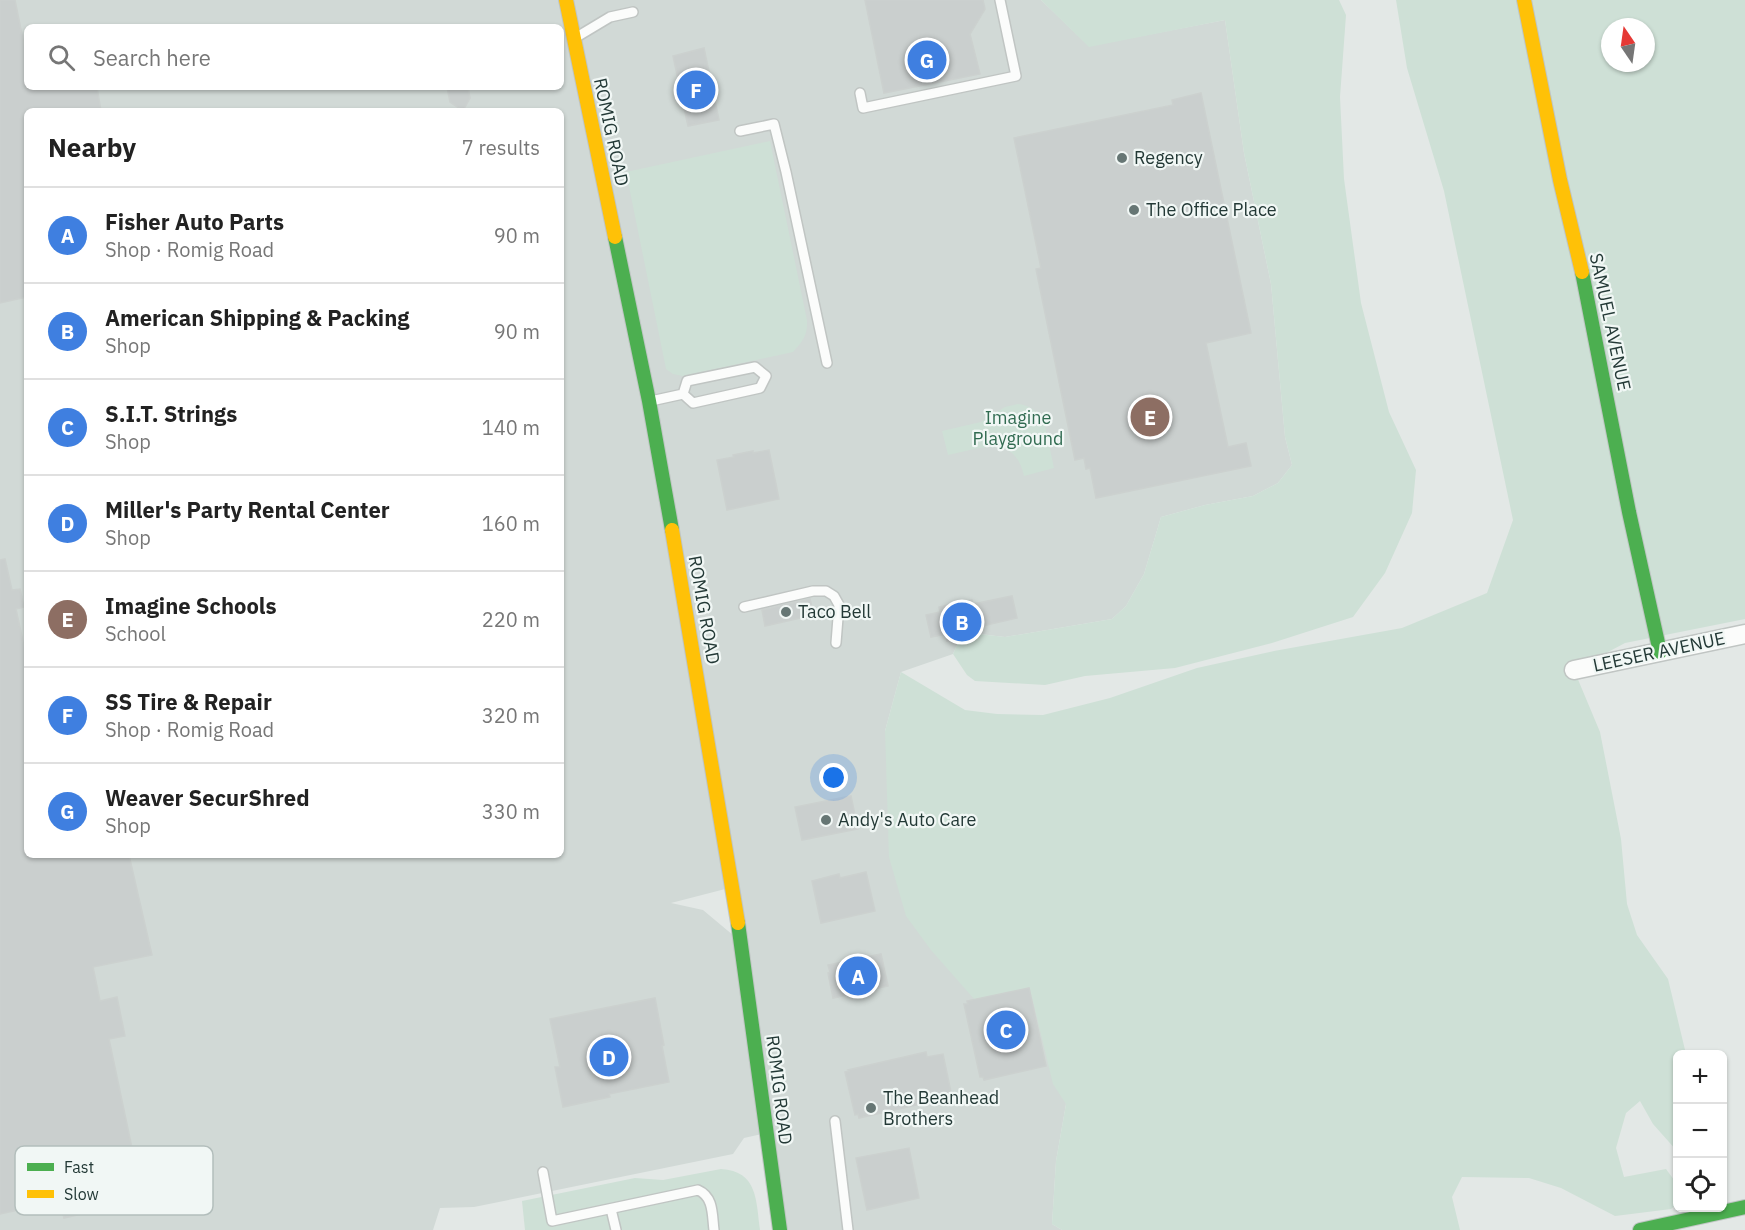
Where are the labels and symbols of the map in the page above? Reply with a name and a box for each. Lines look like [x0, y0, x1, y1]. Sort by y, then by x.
north arrow [1601, 18, 1655, 72]
pin: G [908, 38, 946, 82]
pin: F [676, 68, 716, 112]
street label: ROMIG ROAD [589, 76, 634, 188]
place label: Regency [1134, 146, 1203, 169]
marker: Regency [1115, 151, 1129, 165]
place label: The Office Place [1146, 198, 1277, 221]
marker: The Office Place [1127, 203, 1141, 217]
street label: SAMUEL AVENUE [1585, 251, 1636, 393]
pin: E [1130, 394, 1170, 440]
park label: Imagine Playground [973, 406, 1063, 450]
street label: ROMIG ROAD [684, 554, 725, 666]
place label: Taco Bell [798, 600, 871, 623]
pin: B [942, 600, 982, 644]
marker: Taco Bell [779, 605, 793, 619]
street label: LEESER AVENUE [1591, 626, 1727, 677]
your location [819, 763, 848, 792]
place label: Andy's Auto Care [838, 808, 977, 831]
marker: Andy's Auto Care [819, 813, 833, 827]
pin: A [838, 954, 878, 998]
pin: C [986, 1008, 1026, 1052]
pin: D [590, 1034, 628, 1080]
street label: ROMIG ROAD [761, 1034, 798, 1146]
place label: The Beanhead Brothers [883, 1086, 999, 1130]
marker: The Beanhead Brothers [864, 1101, 878, 1115]
legend [15, 1146, 213, 1215]
text: Fast [64, 1157, 94, 1177]
text: Slow [64, 1184, 99, 1204]

